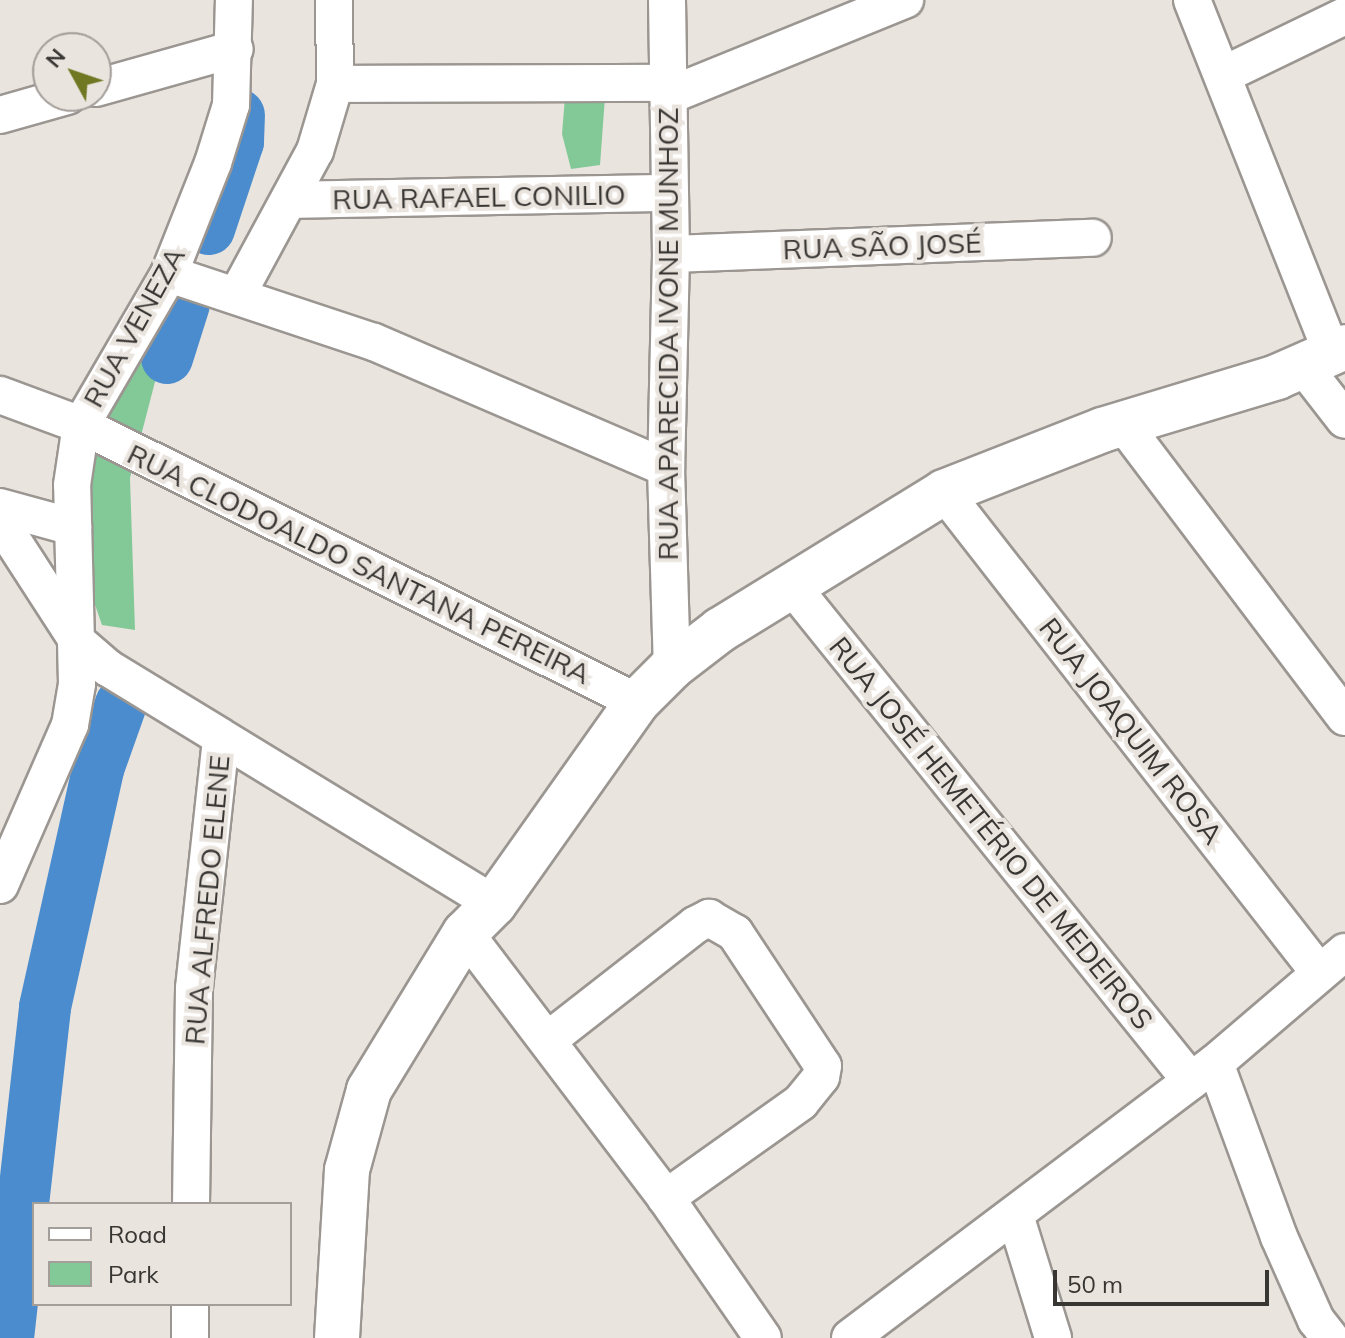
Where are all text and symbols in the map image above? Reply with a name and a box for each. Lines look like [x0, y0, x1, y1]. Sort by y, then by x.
north arrow [32, 32, 112, 112]
text: N [39, 42, 71, 73]
street label: RUA APARECIDA IVONE MUNHOZ [651, 108, 685, 560]
street label: RUA RAFAEL CONILIO [332, 178, 626, 216]
street label: RUA SÃO JOSÉ [782, 226, 982, 266]
street label: RUA VENEZA [76, 241, 192, 413]
street label: RUA CLODOALDO SANTANA PEREIRA [122, 437, 596, 691]
street label: RUA JOAQUIM ROSA [1032, 611, 1230, 851]
street label: RUA JOSÉ HEMETÉRIO DE MEDEIROS [822, 630, 1160, 1036]
street label: RUA ALFREDO ELENE [178, 754, 236, 1046]
legend [32, 1202, 292, 1306]
text: Road [108, 1219, 167, 1249]
scale bar [1057, 1254, 1273, 1304]
text: Park [108, 1259, 159, 1289]
text: 50 m [1067, 1269, 1123, 1299]

